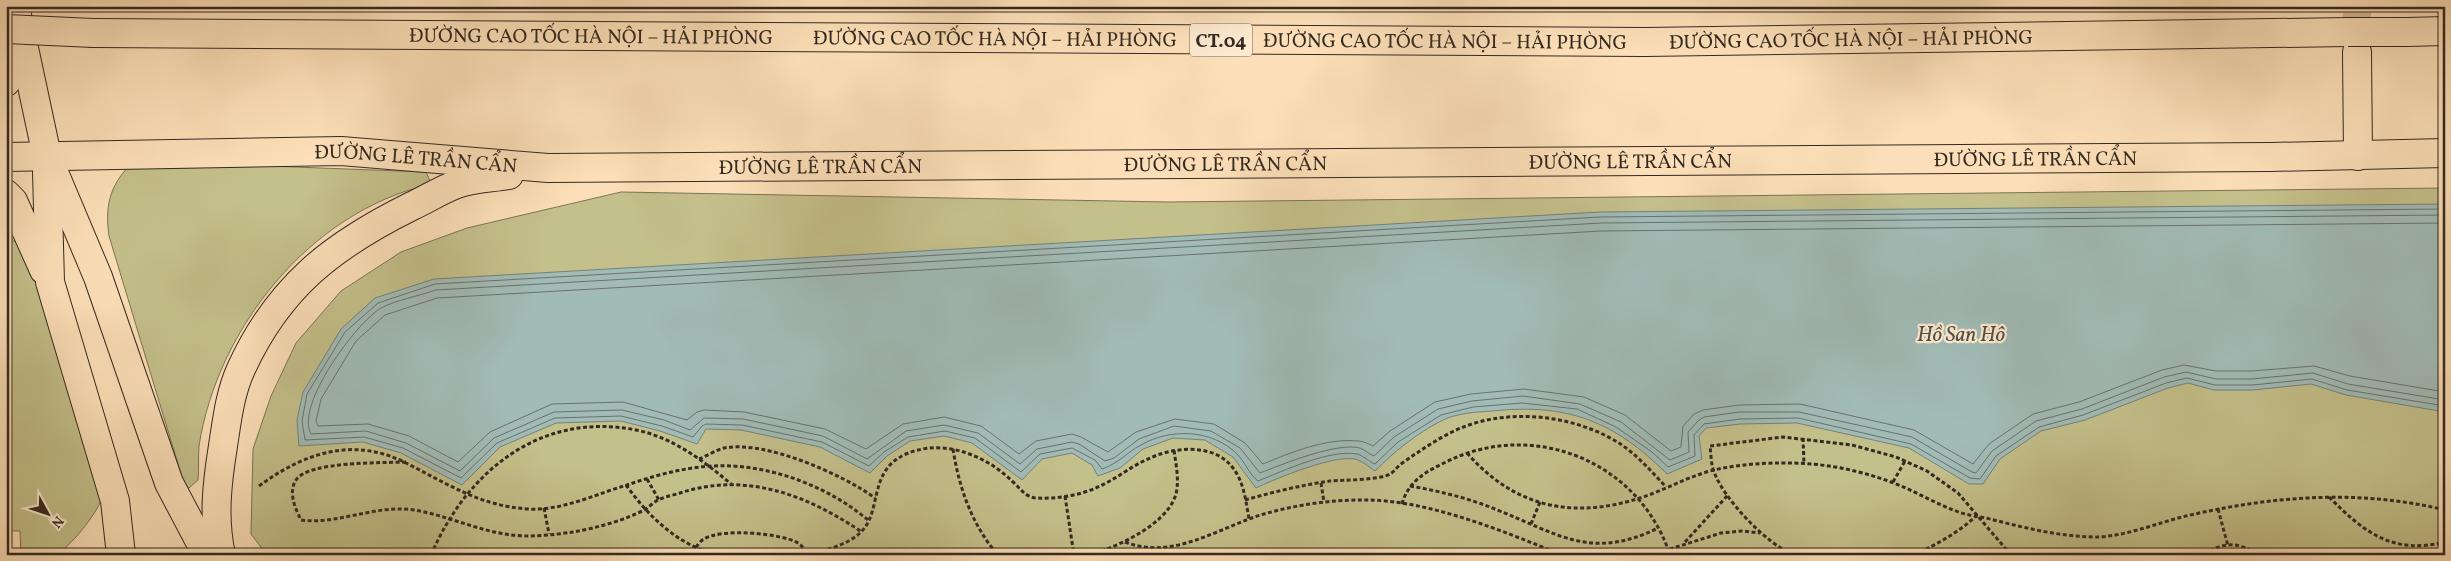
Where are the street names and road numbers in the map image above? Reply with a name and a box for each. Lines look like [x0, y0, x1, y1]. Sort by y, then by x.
street label: ĐƯỜNG CAO TỐC HÀ NỘI – HẢI PHÒNG [409, 23, 773, 53]
road number: CT.04 [1190, 24, 1252, 56]
street label: ĐƯỜNG CAO TỐC HÀ NỘI – HẢI PHÒNG [1669, 24, 2033, 58]
street label: ĐƯỜNG CAO TỐC HÀ NỘI – HẢI PHÒNG [813, 25, 1177, 55]
street label: ĐƯỜNG CAO TỐC HÀ NỘI – HẢI PHÒNG [1263, 28, 1627, 58]
street label: ĐƯỜNG LÊ TRẦN CẨN [314, 139, 518, 181]
street label: ĐƯỜNG LÊ TRẦN CẨN [1933, 145, 2137, 175]
street label: ĐƯỜNG LÊ TRẦN CẨN [1528, 148, 1732, 178]
street label: ĐƯỜNG LÊ TRẦN CẨN [1123, 150, 1327, 180]
street label: ĐƯỜNG LÊ TRẦN CẨN [718, 153, 922, 183]

